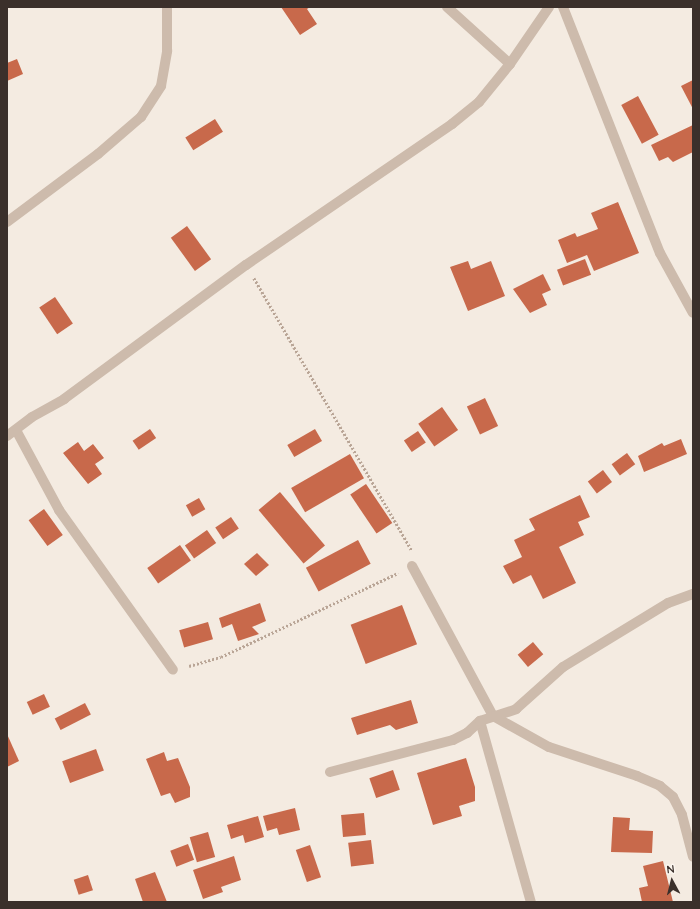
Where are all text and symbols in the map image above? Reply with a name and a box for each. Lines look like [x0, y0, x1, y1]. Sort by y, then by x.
north arrow [652, 861, 692, 901]
text: N [666, 862, 675, 877]

